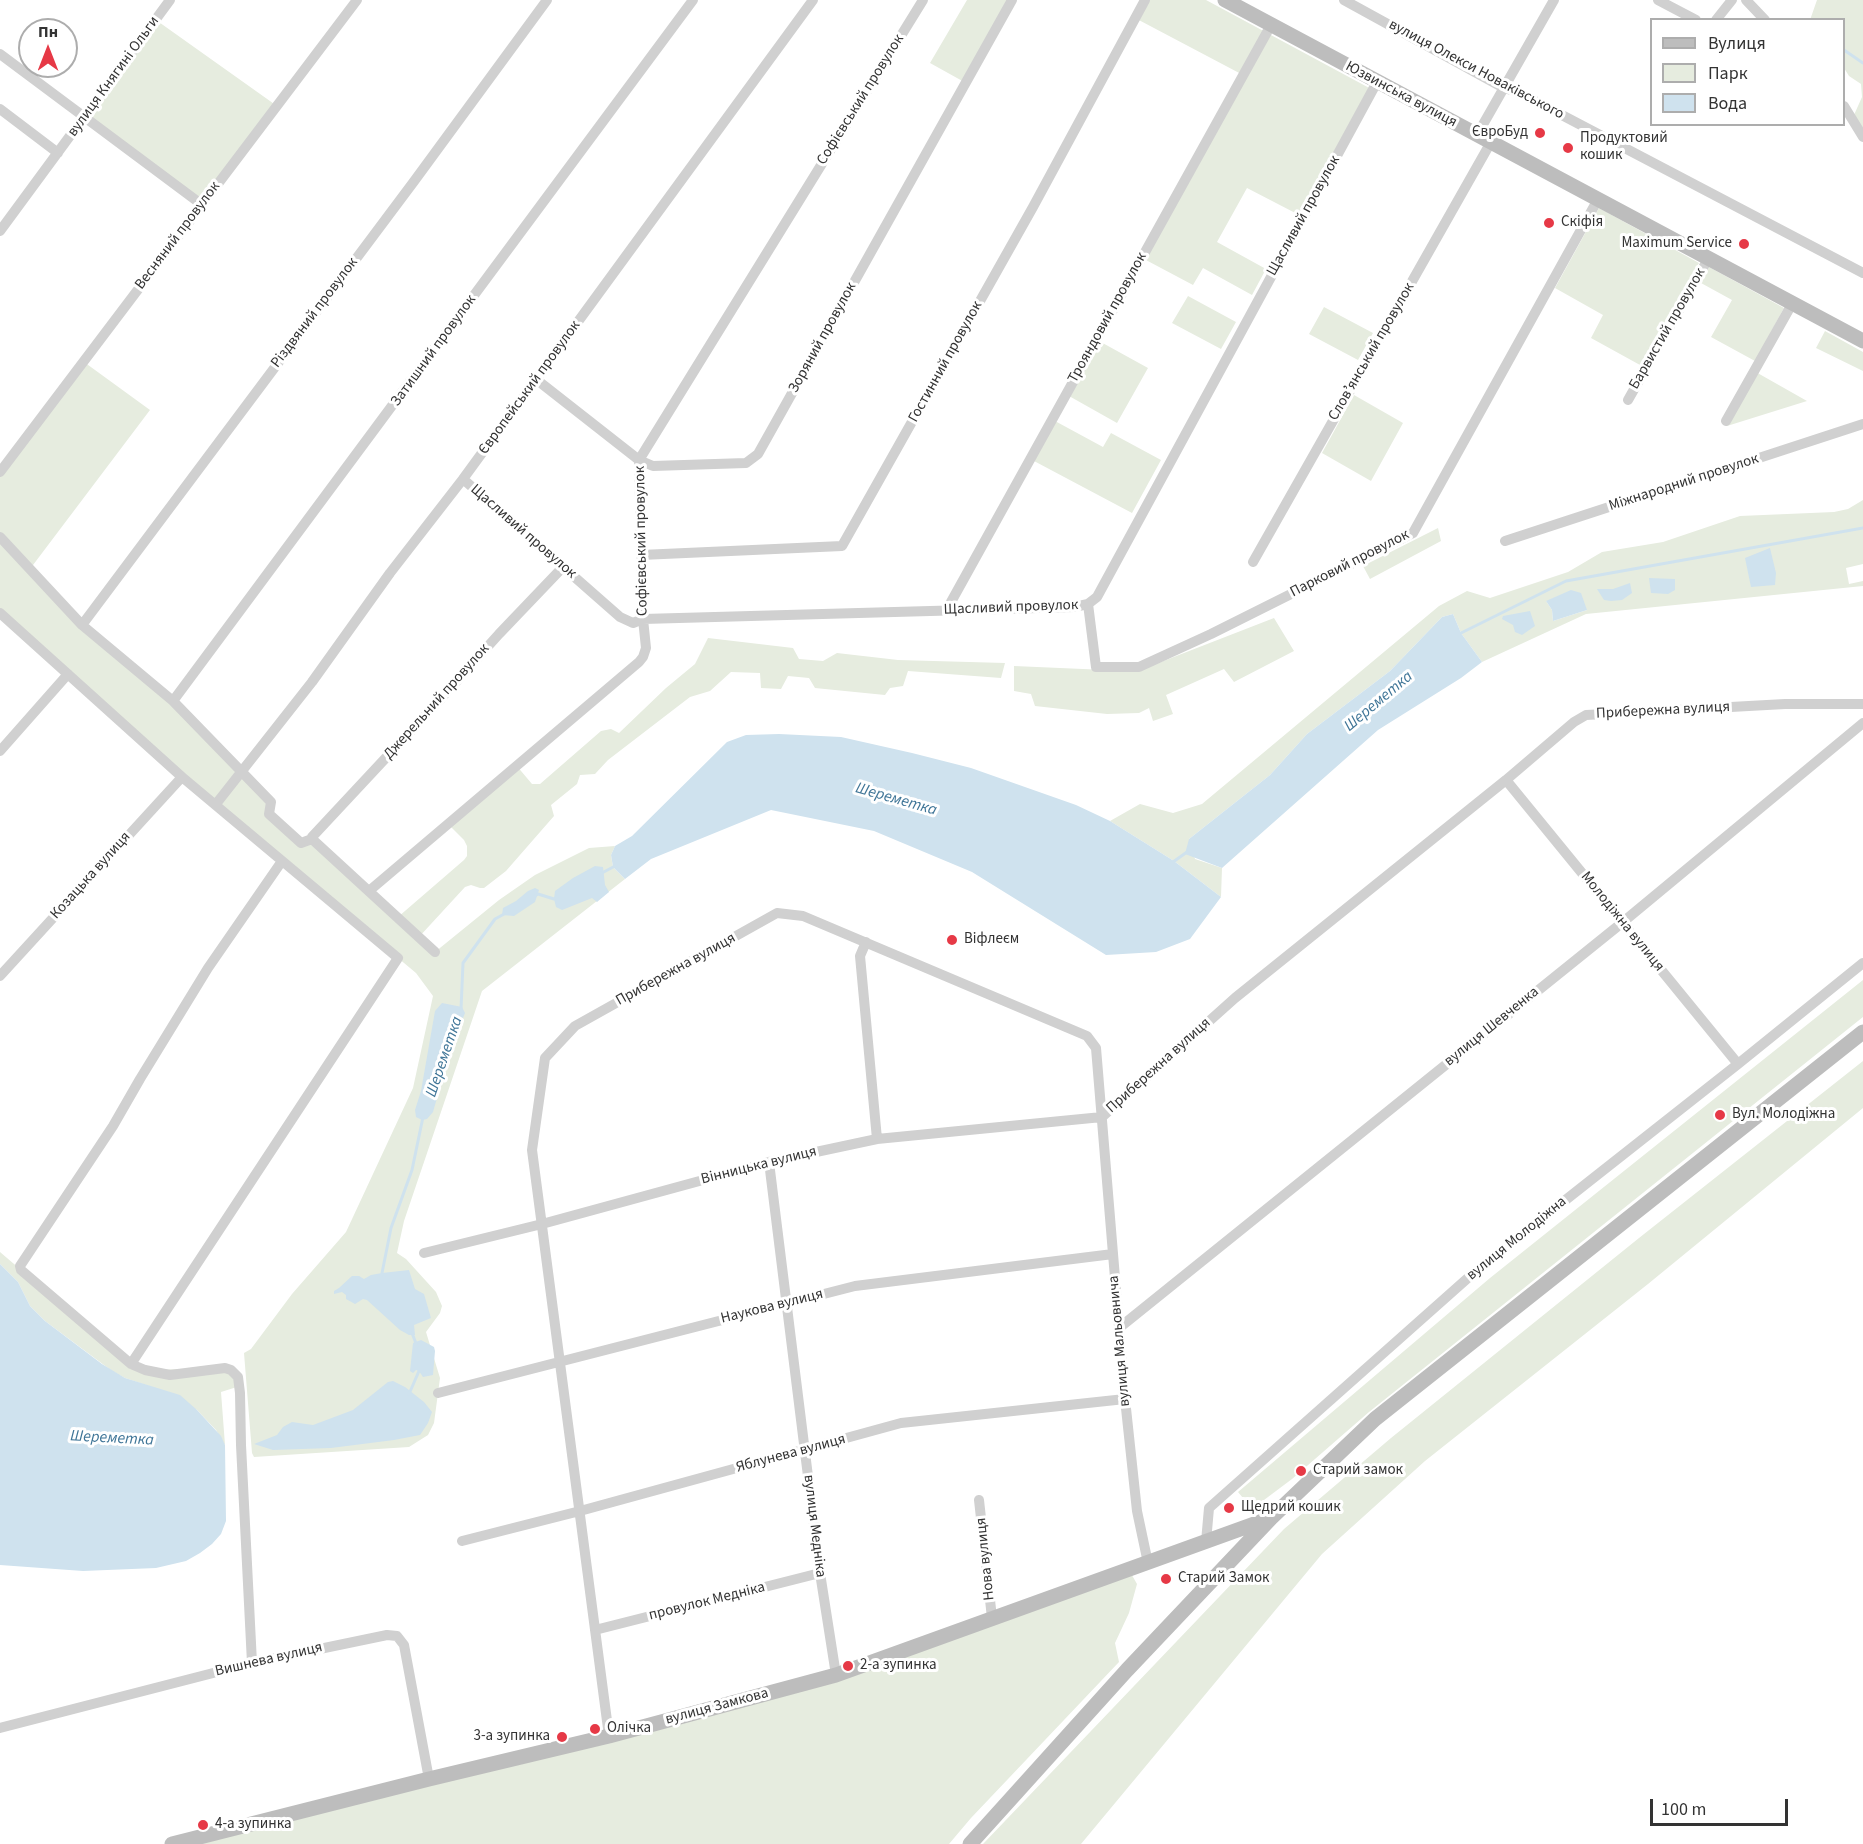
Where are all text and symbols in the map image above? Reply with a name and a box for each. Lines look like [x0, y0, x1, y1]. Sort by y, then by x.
street label: вулиця Княгині Ольги [64, 13, 164, 141]
street label: вулиця Олекси Новаківського [1385, 16, 1567, 124]
north arrow [18, 18, 78, 78]
legend [1650, 18, 1845, 126]
text: Пн [38, 21, 58, 43]
text: Вулиця [1708, 31, 1766, 56]
street label: Софієвський провулок [814, 32, 908, 168]
street label: Юзвинська вулиця [1342, 58, 1460, 132]
text: Парк [1708, 61, 1748, 86]
text: Вода [1708, 91, 1747, 116]
place label: ЄвроБуд [1472, 124, 1528, 142]
marker: ЄвроБуд [1533, 126, 1547, 140]
place label: Продуктовий кошик [1580, 130, 1668, 165]
marker: Продуктовий кошик [1561, 141, 1575, 155]
street label: Щасливий провулок [1263, 153, 1345, 279]
street label: Весняний провулок [132, 179, 224, 293]
place label: Скіфія [1561, 214, 1603, 232]
marker: Скіфія [1542, 216, 1556, 230]
place label: Maximum Service [1621, 235, 1732, 253]
marker: Maximum Service [1737, 237, 1751, 251]
street label: Трояндовий провулок [1065, 250, 1151, 386]
street label: Різдвяний провулок [268, 254, 362, 372]
street label: Барвистий провулок [1626, 265, 1710, 393]
street label: Зоряний провулок [785, 280, 861, 396]
street label: Словʼянський провулок [1325, 280, 1419, 424]
street label: Затишний провулок [388, 292, 480, 410]
street label: Гостинний провулок [905, 298, 987, 426]
street label: Європейський провулок [475, 318, 585, 458]
street label: Міжнародний провулок [1607, 450, 1761, 516]
street label: Софієвський провулок [632, 466, 652, 616]
street label: Щасливий провулок [466, 481, 580, 583]
street label: Парковий провулок [1287, 526, 1413, 602]
street label: Щасливий провулок [943, 597, 1079, 619]
street label: Джерельний провулок [380, 641, 494, 763]
water label: Шереметка [1341, 668, 1417, 736]
street label: Прибережна вулиця [1596, 699, 1730, 723]
water label: Шереметка [853, 779, 939, 821]
street label: Козацька вулиця [47, 829, 135, 923]
street label: Молодіжна вулиця [1576, 868, 1668, 976]
street label: Прибережна вулиця [613, 930, 739, 1010]
place label: Віфлеєм [964, 931, 1019, 949]
marker: Віфлеєм [945, 933, 959, 947]
street label: вулиця Шевченка [1441, 983, 1543, 1071]
water label: Шереметка [422, 1014, 468, 1100]
street label: Прибережна вулиця [1103, 1014, 1215, 1118]
place label: Вул. Молодіжна [1732, 1106, 1835, 1124]
marker: Вул. Молодіжна [1713, 1108, 1727, 1122]
street label: Вінницька вулиця [699, 1143, 819, 1189]
street label: вулиця Молодіжна [1463, 1193, 1571, 1285]
street label: вулиця Мальовнича [1105, 1275, 1135, 1407]
street label: Наукова вулиця [719, 1286, 825, 1328]
water label: Шереметка [70, 1427, 154, 1451]
street label: Яблунева вулиця [734, 1431, 848, 1477]
place label: Старий замок [1313, 1462, 1403, 1480]
marker: Старий замок [1294, 1464, 1308, 1478]
street label: вулиця Медніка [799, 1474, 829, 1578]
place label: Щедрий кошик [1241, 1499, 1341, 1517]
marker: Щедрий кошик [1222, 1501, 1236, 1515]
street label: Нова вулиця [973, 1517, 999, 1601]
place label: Старий Замок [1178, 1570, 1269, 1588]
marker: Старий Замок [1159, 1572, 1173, 1586]
street label: провулок Медніка [647, 1579, 767, 1625]
street label: Вишнева вулиця [214, 1639, 324, 1681]
place label: 2-а зупинка [860, 1657, 937, 1675]
marker: 2-а зупинка [841, 1659, 855, 1673]
street label: вулиця Замкова [664, 1685, 770, 1729]
place label: Олічка [607, 1720, 651, 1738]
marker: Олічка [588, 1722, 602, 1736]
place label: 3-а зупинка [473, 1728, 550, 1746]
marker: 3-а зупинка [555, 1730, 569, 1744]
scale bar [1653, 1787, 1791, 1825]
text: 100 m [1661, 1797, 1706, 1822]
place label: 4-а зупинка [215, 1816, 292, 1834]
marker: 4-а зупинка [196, 1818, 210, 1832]

